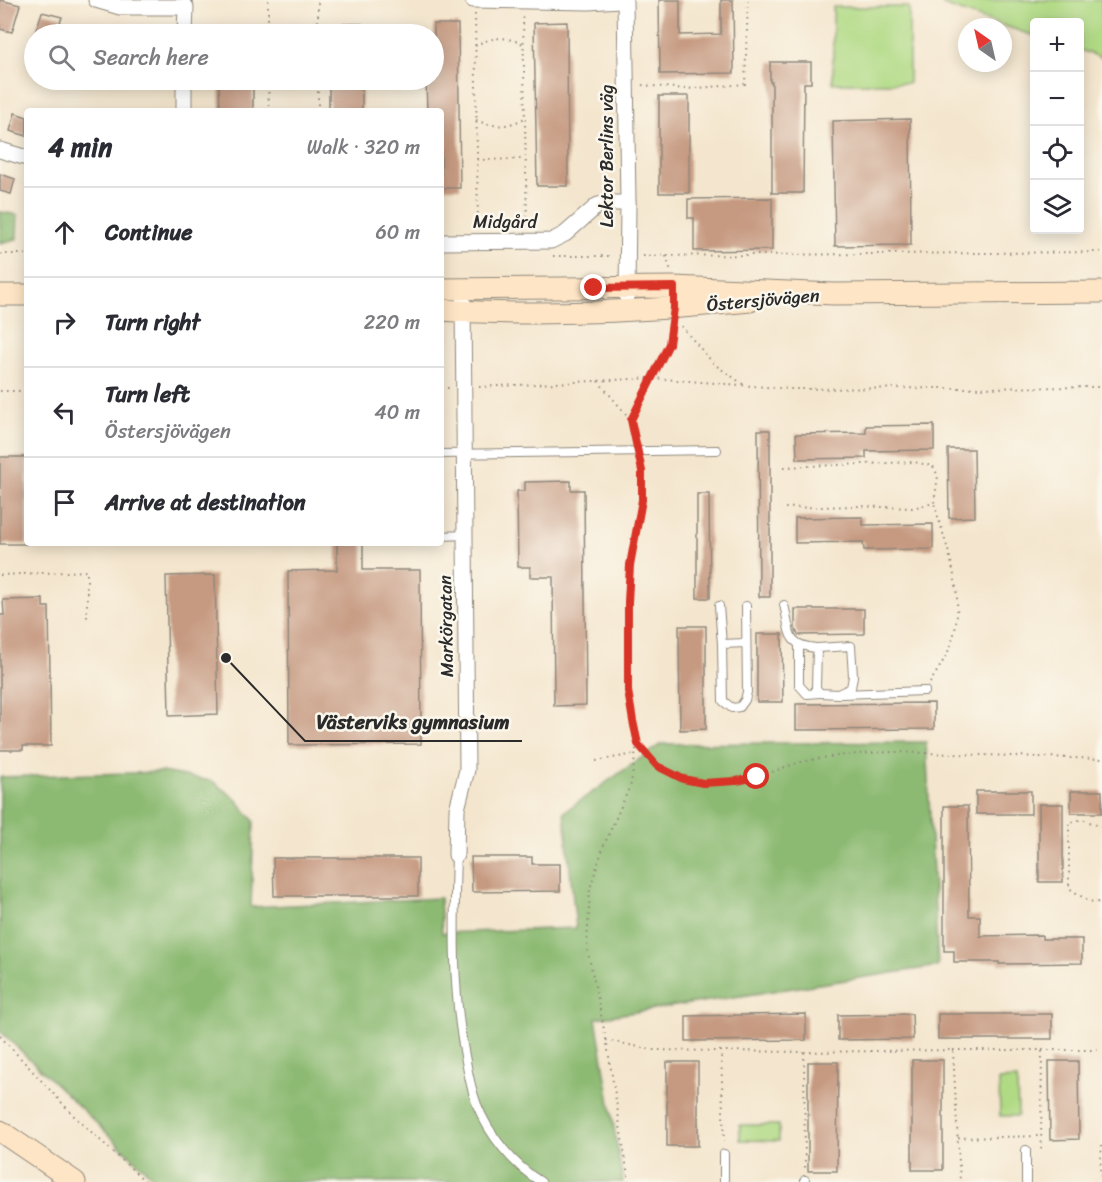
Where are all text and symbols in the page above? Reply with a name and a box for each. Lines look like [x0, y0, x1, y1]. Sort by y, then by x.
north arrow [958, 18, 1012, 72]
map controls [1030, 18, 1084, 234]
button: + [1030, 18, 1084, 72]
search box [24, 24, 444, 90]
text: Search here [93, 38, 209, 77]
icon: search [45, 41, 78, 74]
button: − [1030, 72, 1084, 126]
street label: Lektor Berlins väg [591, 85, 623, 227]
text: 4 min [48, 124, 112, 170]
button: locate [1030, 126, 1084, 180]
text: Walk · 320 m [307, 130, 420, 165]
button: layers [1030, 180, 1084, 234]
street label: Midgård [473, 206, 539, 238]
text: Continue [105, 213, 193, 252]
text: 60 m [375, 215, 420, 250]
icon: ahead [48, 216, 81, 249]
route end [580, 274, 606, 300]
street label: Östersjövägen [705, 279, 821, 321]
text: Turn right [105, 303, 200, 342]
text: 220 m [364, 305, 420, 340]
icon: right [48, 306, 81, 339]
text: Turn left [105, 375, 190, 414]
text: 40 m [374, 395, 420, 430]
icon: left [48, 396, 81, 429]
text: Östersjövägen [105, 414, 231, 449]
text: Arrive at destination [105, 483, 306, 522]
icon: arrive [48, 486, 81, 519]
street label: Markörgatan [429, 575, 463, 677]
callout: Västerviks gymnasium [305, 703, 522, 741]
text: Västerviks gymnasium [316, 705, 510, 740]
route start [743, 763, 769, 789]

